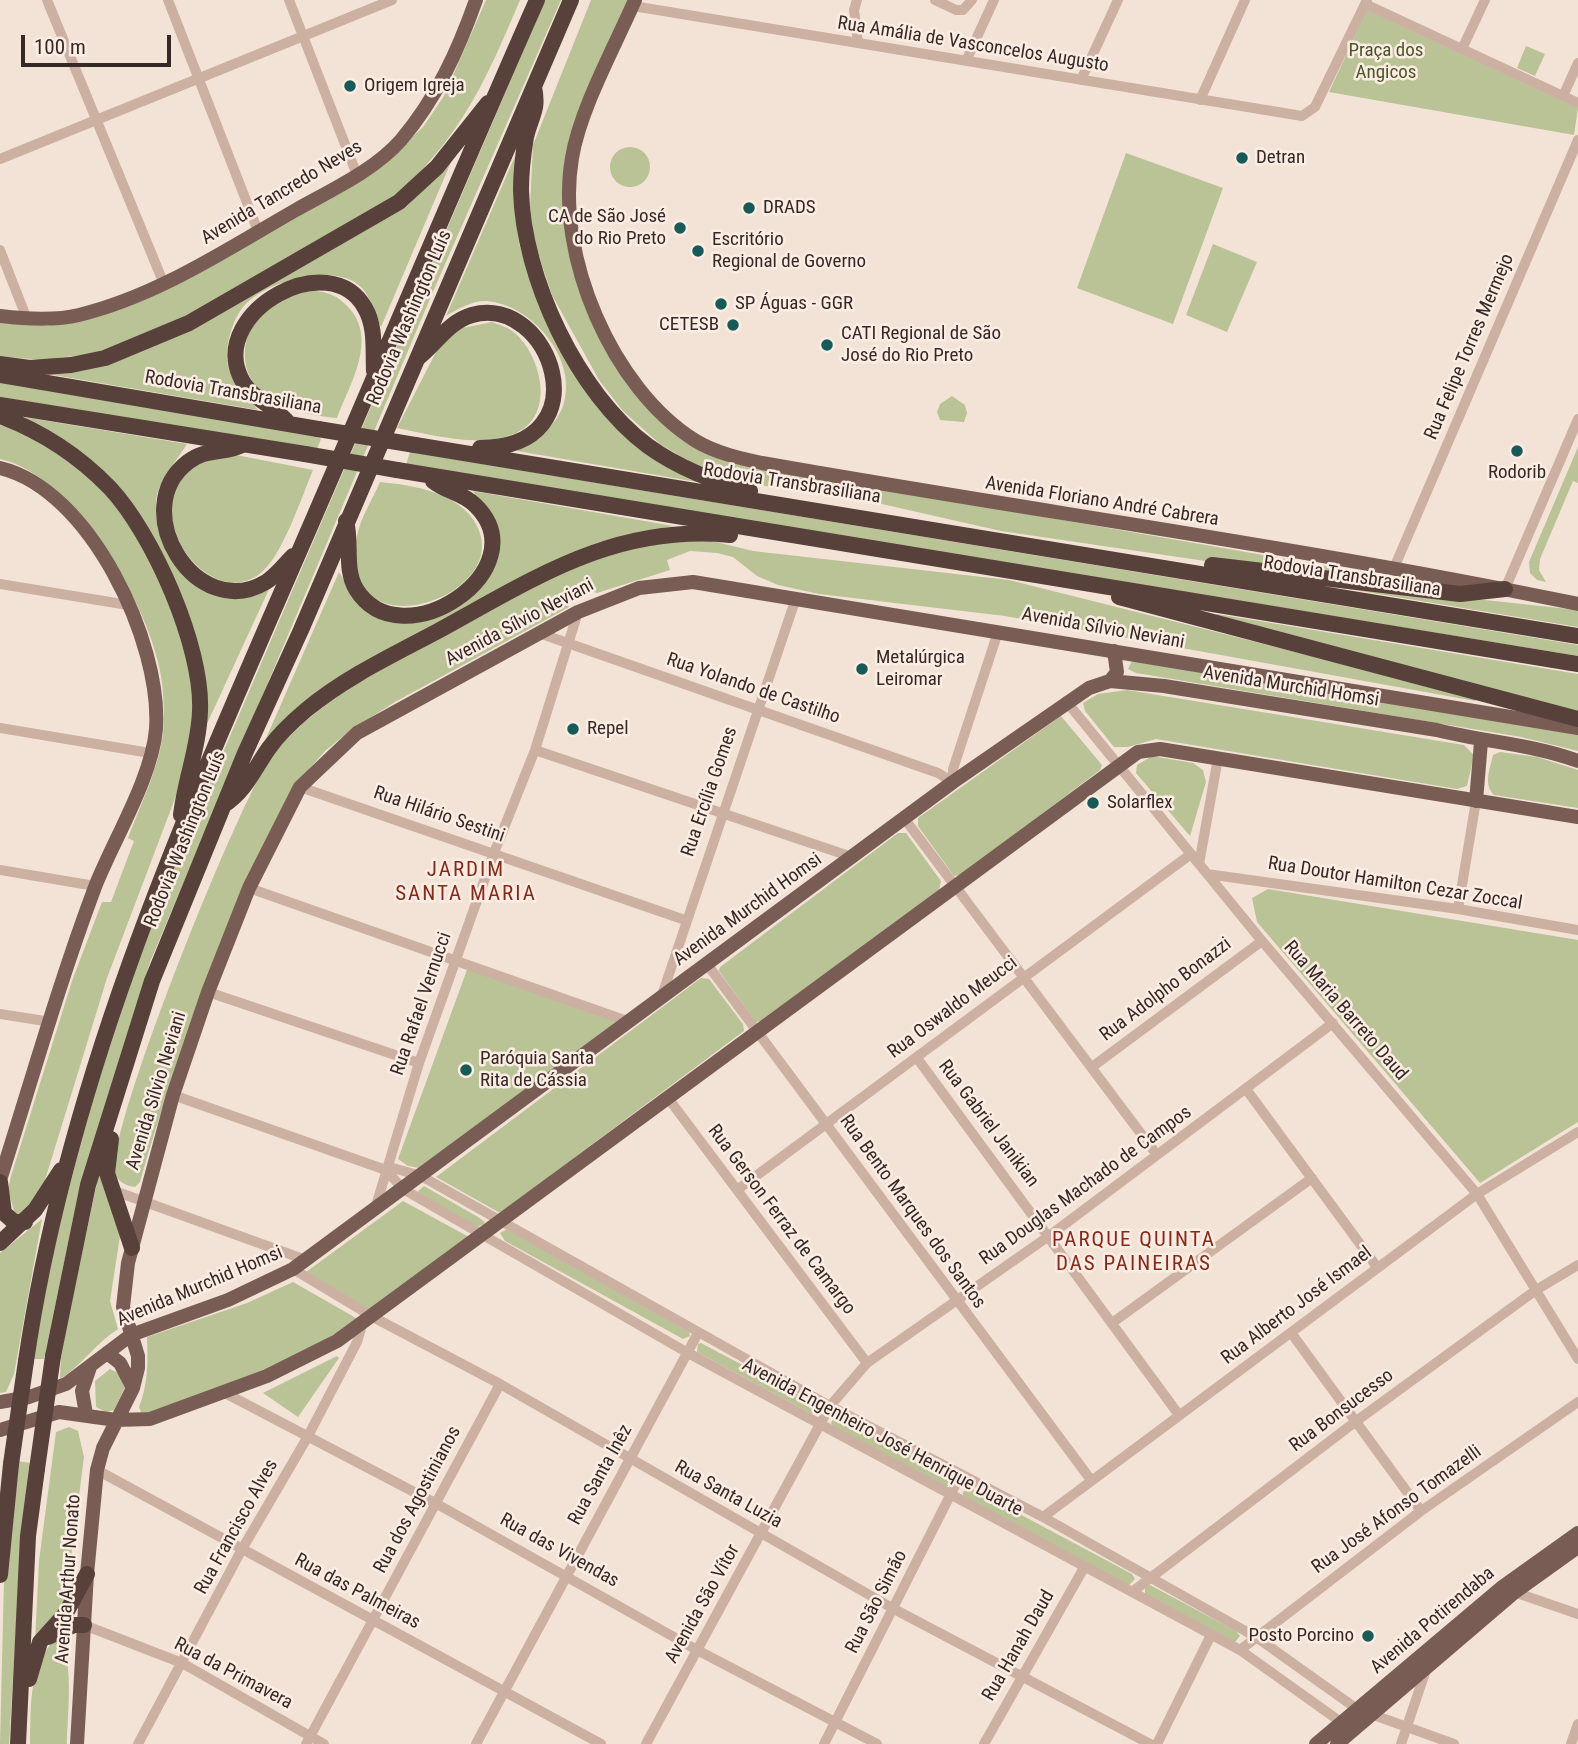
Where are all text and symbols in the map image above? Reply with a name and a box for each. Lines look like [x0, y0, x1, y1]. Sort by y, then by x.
street label: Rua Amália de Vasconcelos Augusto [836, 12, 1110, 78]
scale bar [24, 21, 175, 65]
text: 100 m [34, 35, 86, 59]
park label: Praça dos Angicos [1349, 40, 1423, 84]
place label: Origem Igreja [364, 75, 465, 97]
marker: Origem Igreja [342, 78, 358, 94]
street label: Avenida Tancredo Neves [197, 136, 367, 250]
place label: Detran [1256, 147, 1305, 169]
marker: Detran [1234, 150, 1250, 166]
place label: DRADS [763, 197, 816, 219]
marker: DRADS [741, 200, 757, 216]
place label: CA de São José do Rio Preto [548, 206, 666, 250]
marker: CA de São José do Rio Preto [672, 220, 688, 236]
street label: Rodovia Washington Luís [363, 227, 457, 409]
place label: Escritório Regional de Governo [712, 229, 866, 273]
marker: Escritório Regional de Governo [690, 243, 706, 259]
street label: Rua Felipe Torres Mermejo [1420, 251, 1520, 443]
place label: SP Águas - GGR [735, 293, 853, 315]
marker: SP Águas - GGR [713, 296, 729, 312]
place label: CETESB [659, 314, 719, 336]
marker: CETESB [725, 317, 741, 333]
place label: CATI Regional de São José do Rio Preto [841, 323, 1001, 367]
marker: CATI Regional de São José do Rio Preto [819, 337, 835, 353]
street label: Rodovia Transbrasiliana [143, 366, 323, 420]
marker: Rodorib [1509, 443, 1525, 459]
street label: Rodovia Transbrasiliana [702, 459, 882, 509]
place label: Rodorib [1488, 462, 1546, 484]
street label: Avenida Floriano André Cabrera [984, 472, 1220, 532]
street label: Rodovia Transbrasiliana [1262, 552, 1442, 602]
street label: Avenida Sílvio Neviani [442, 574, 598, 672]
street label: Avenida Sílvio Neviani [1020, 603, 1186, 655]
place label: Metalúrgica Leiromar [876, 647, 965, 691]
street label: Rua Yolando de Castilho [663, 649, 843, 729]
marker: Metalúrgica Leiromar [854, 661, 870, 677]
street label: Avenida Murchid Homsi [1201, 662, 1381, 712]
place label: Repel [587, 718, 629, 740]
marker: Repel [565, 721, 581, 737]
street label: Rua Ercília Gomes [677, 724, 743, 860]
street label: Rodovia Washington Luís [140, 748, 232, 930]
street label: Rua Hilário Sestini [370, 782, 508, 848]
place label: Solarflex [1107, 792, 1172, 814]
marker: Solarflex [1085, 795, 1101, 811]
street label: Avenida Murchid Homsi [669, 849, 827, 971]
street label: Rua Doutor Hamilton Cezar Zoccal [1266, 853, 1524, 915]
district label: JARDIM SANTA MARIA [397, 858, 535, 908]
street label: Rua Rafael Vernucci [387, 929, 457, 1079]
street label: Rua Adolpho Bonazzi [1096, 933, 1236, 1047]
street label: Rua Maria Barreto Daud [1278, 937, 1412, 1085]
street label: Rua Oswaldo Meucci [884, 952, 1022, 1064]
street label: Avenida Sílvio Neviani [122, 1009, 192, 1173]
place label: Paróquia Santa Rita de Cássia [480, 1048, 594, 1092]
street label: Rua Gabriel Janikian [933, 1056, 1043, 1192]
marker: Paróquia Santa Rita de Cássia [458, 1062, 474, 1078]
street label: Rua Douglas Machado de Campos [976, 1101, 1196, 1271]
street label: Rua Bento Marques dos Santos [834, 1111, 990, 1313]
street label: Rua Gerson Ferraz de Camargo [702, 1121, 860, 1319]
district label: PARQUE QUINTA DAS PAINEIRAS [1054, 1228, 1214, 1278]
street label: Avenida Murchid Homsi [114, 1242, 286, 1332]
street label: Rua Alberto José Ismael [1217, 1242, 1377, 1370]
street label: Avenida Engenheiro José Henrique Duarte [738, 1354, 1026, 1522]
street label: Rua Bonsucesso [1286, 1365, 1398, 1457]
street label: Rua Santa Inêz [564, 1421, 638, 1529]
street label: Rua dos Agostinianos [370, 1423, 466, 1577]
street label: Rua José Afonso Tomazelli [1308, 1441, 1486, 1579]
street label: Rua Francisco Alves [190, 1456, 284, 1598]
street label: Rua Santa Luzia [670, 1456, 786, 1534]
street label: Avenida Arthur Nonato [52, 1494, 86, 1664]
street label: Rua das Vivendas [495, 1509, 623, 1593]
street label: Avenida São Vítor [661, 1540, 745, 1668]
street label: Rua São Simão [841, 1547, 913, 1657]
street label: Rua das Palmeiras [290, 1549, 424, 1635]
street label: Avenida Potirendaba [1366, 1563, 1500, 1679]
street label: Rua Hanah Daud [978, 1587, 1060, 1705]
place label: Posto Porcino [1249, 1625, 1354, 1647]
marker: Posto Porcino [1360, 1628, 1376, 1644]
street label: Rua da Primavera [170, 1633, 296, 1715]

